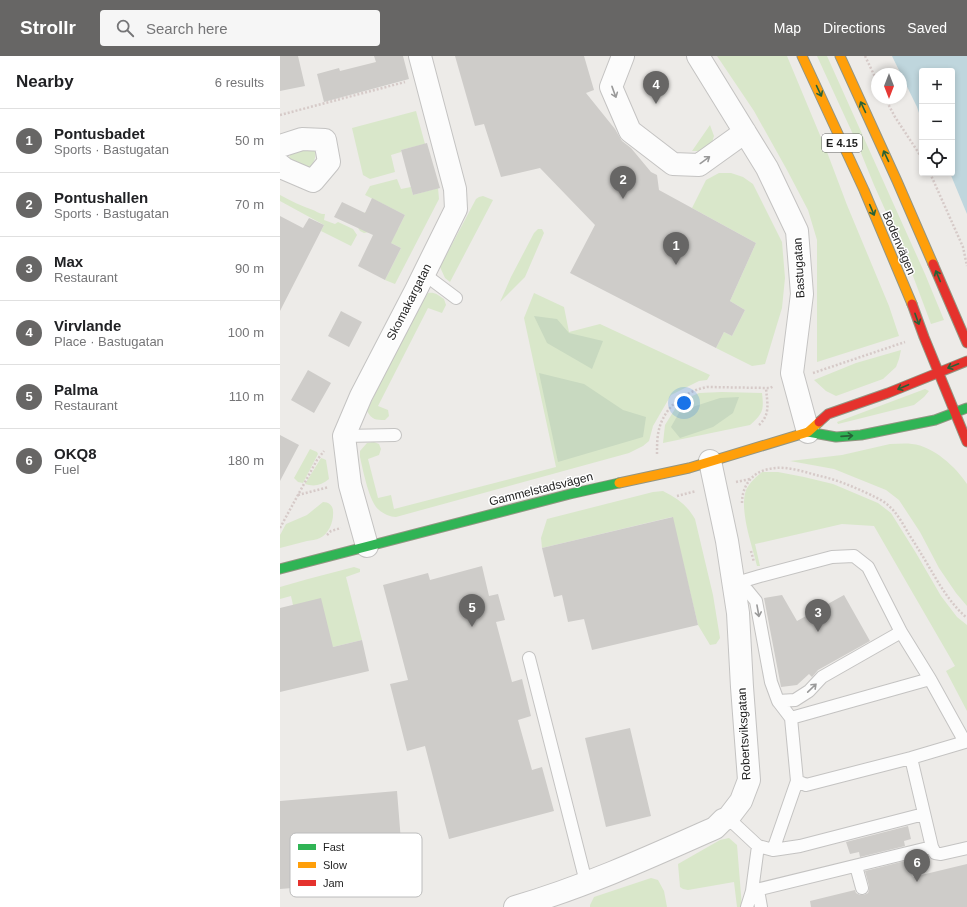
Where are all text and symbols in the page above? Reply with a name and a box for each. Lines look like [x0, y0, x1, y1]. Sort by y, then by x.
search box [100, 10, 380, 46]
text: Strollr [20, 17, 76, 38]
icon: search [114, 17, 136, 39]
text: Search here [146, 20, 228, 37]
text: Map [774, 20, 801, 36]
text: Directions [823, 20, 885, 36]
text: Saved [907, 20, 947, 36]
north arrow [871, 68, 907, 104]
map controls [919, 68, 955, 176]
button: + [919, 68, 955, 104]
pin: 4 [643, 71, 669, 104]
text: Nearby [16, 72, 74, 91]
text: 6 results [215, 75, 264, 90]
one-way arrow [816, 85, 823, 97]
one-way arrow [610, 86, 618, 98]
one-way arrow [859, 102, 866, 114]
button: − [919, 104, 955, 140]
text: Pontusbadet [54, 125, 145, 142]
text: 1 [25, 133, 33, 148]
text: 50 m [235, 133, 264, 148]
road number: E 4.15 [822, 134, 862, 152]
button: locate [919, 140, 955, 176]
text: Sports · Bastugatan [54, 142, 169, 157]
one-way arrow [882, 151, 889, 163]
one-way arrow [699, 156, 710, 165]
pin: 2 [610, 166, 636, 199]
text: Pontushallen [54, 189, 148, 206]
text: 2 [25, 197, 33, 212]
text: 70 m [235, 197, 264, 212]
one-way arrow [869, 203, 876, 215]
text: Sports · Bastugatan [54, 206, 169, 221]
street label: Bodenvägen [879, 209, 919, 277]
pin: 1 [663, 232, 689, 265]
street label: Bastugatan [790, 237, 808, 299]
text: Max [54, 253, 83, 270]
text: 3 [25, 261, 33, 276]
text: 90 m [235, 261, 264, 276]
street label: Skomakargatan [384, 261, 434, 343]
text: Restaurant [54, 270, 118, 285]
one-way arrow [934, 270, 941, 282]
one-way arrow [913, 312, 921, 324]
text: Virvlande [54, 317, 121, 334]
text: 4 [25, 325, 33, 340]
text: 100 m [228, 325, 264, 340]
text: Place · Bastugatan [54, 334, 164, 349]
one-way arrow [947, 363, 959, 371]
text: Palma [54, 381, 98, 398]
one-way arrow [897, 383, 909, 391]
text: 5 [25, 389, 33, 404]
text: 110 m [229, 389, 264, 404]
your location [674, 393, 694, 413]
text: Restaurant [54, 398, 118, 413]
one-way arrow [840, 433, 853, 440]
text: OKQ8 [54, 445, 97, 462]
text: 6 [25, 453, 33, 468]
text: 180 m [228, 453, 264, 468]
text: Fuel [54, 462, 79, 477]
street label: Gammelstadsvägen [488, 469, 594, 509]
pin: 5 [459, 594, 485, 627]
pin: 3 [805, 599, 831, 632]
one-way arrow [754, 604, 762, 617]
one-way arrow [807, 683, 817, 693]
street label: Robertsviksgatan [735, 687, 753, 781]
legend [290, 833, 422, 897]
text: Fast [323, 841, 344, 853]
pin: 6 [904, 849, 930, 882]
text: Slow [323, 859, 347, 871]
text: Jam [323, 877, 344, 889]

